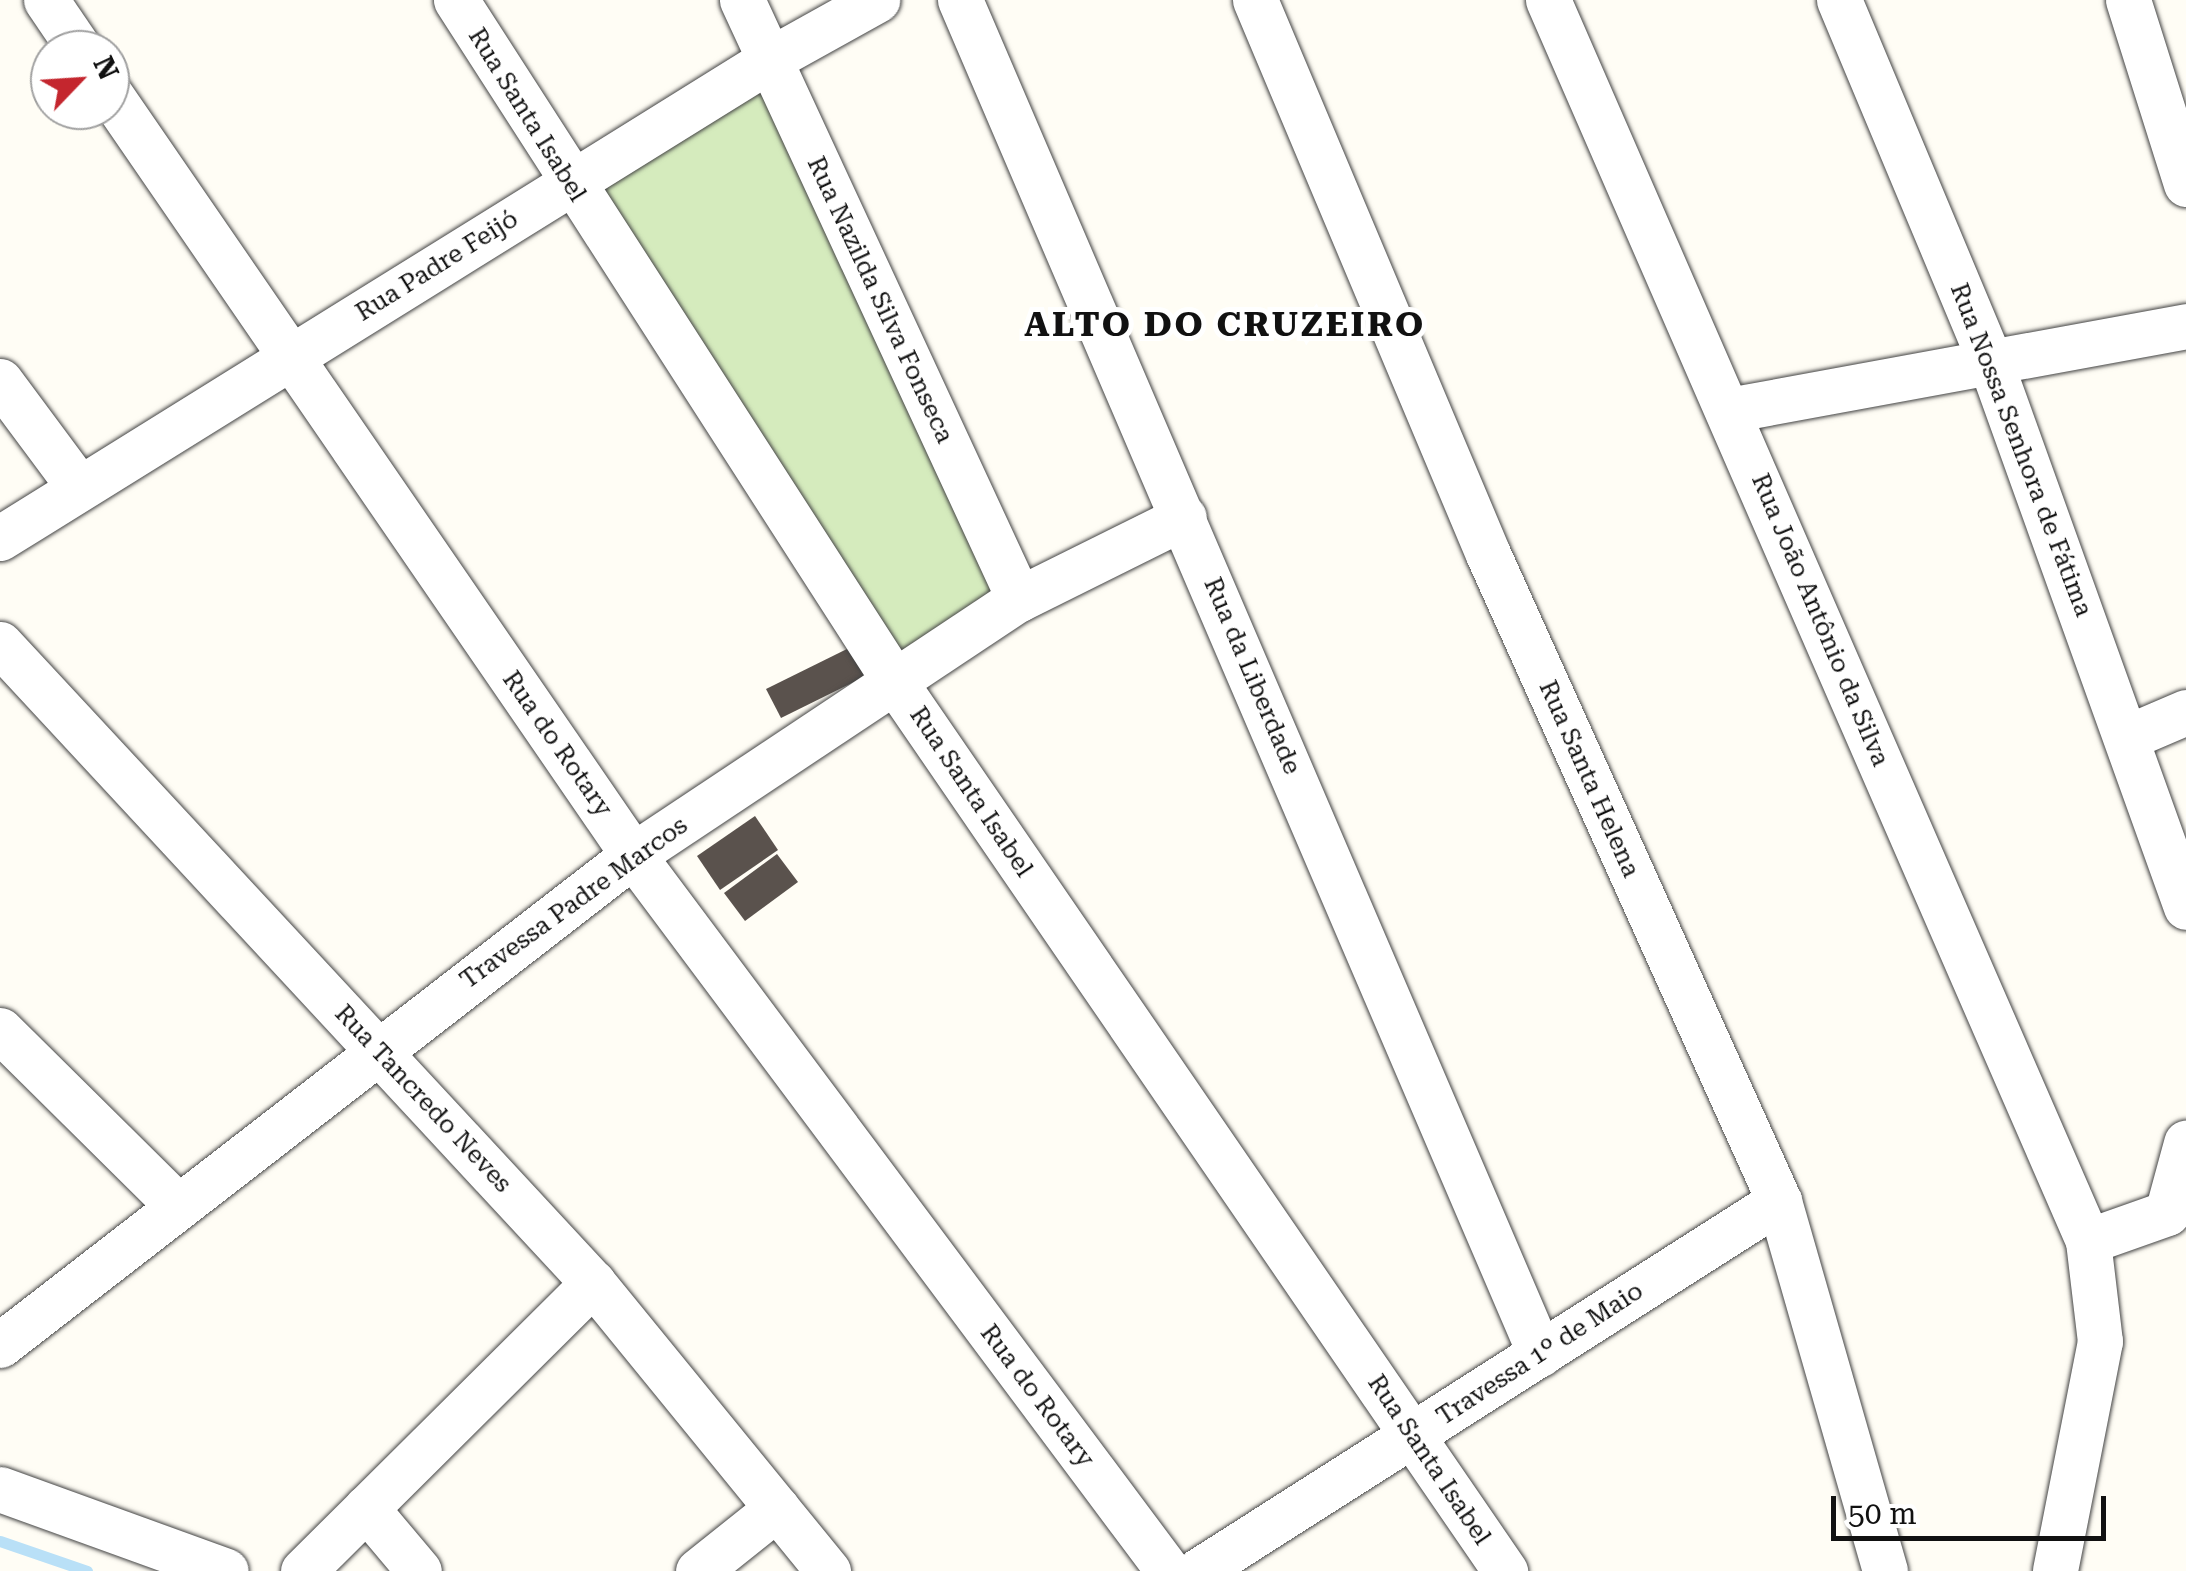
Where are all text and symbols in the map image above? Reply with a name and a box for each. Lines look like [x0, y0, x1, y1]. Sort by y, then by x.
street label: Rua Santa Isabel [462, 23, 592, 207]
north arrow [30, 30, 130, 130]
text: N [86, 51, 125, 85]
street label: Rua Nazilda Silva Fonseca [800, 152, 960, 448]
street label: Rua Padre Feijó [350, 204, 524, 328]
street label: Rua Nossa Senhora de Fátima [1943, 279, 2099, 621]
district label: ALTO DO CRUZEIRO [1024, 304, 1426, 346]
street label: Rua João Antônio da Silva [1745, 469, 1895, 771]
street label: Rua da Liberdade [1197, 573, 1307, 779]
street label: Rua do Rotary [496, 665, 618, 823]
street label: Rua Santa Helena [1532, 676, 1646, 882]
street label: Rua Santa Isabel [903, 701, 1039, 883]
street label: Travessa Padre Marcos [454, 810, 694, 996]
street label: Rua Tancredo Neves [328, 999, 518, 1199]
street label: Travessa 1º de Maio [1431, 1276, 1649, 1432]
street label: Rua do Rotary [974, 1319, 1100, 1473]
street label: Rua Santa Isabel [1361, 1369, 1497, 1551]
scale bar [1836, 1476, 2111, 1538]
text: 50 m [1848, 1496, 1917, 1531]

